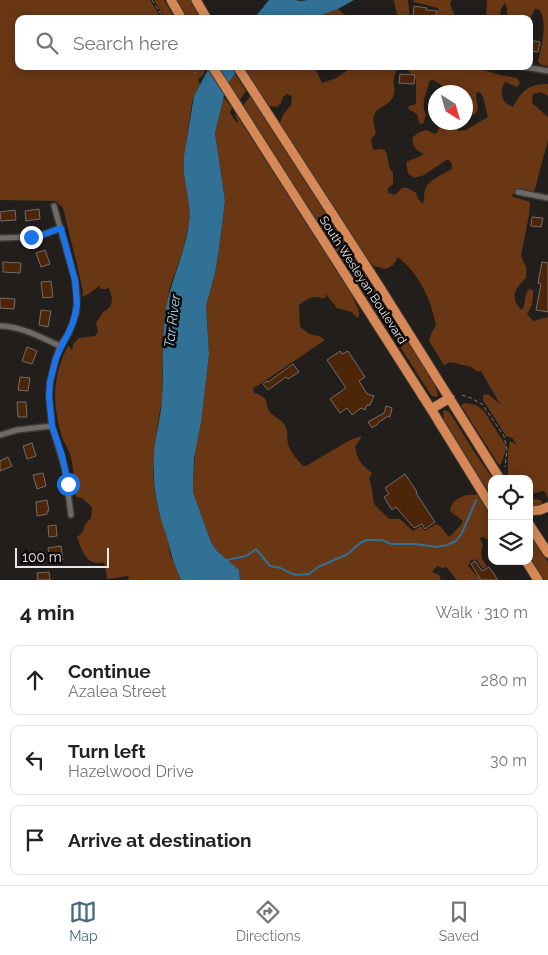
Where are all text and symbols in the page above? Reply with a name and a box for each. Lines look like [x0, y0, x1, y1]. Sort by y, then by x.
search box [15, 15, 533, 70]
icon: search [33, 29, 61, 57]
text: Search here [73, 32, 179, 54]
north arrow [428, 85, 473, 130]
street label: South Wesleyan Boulevard [316, 213, 410, 347]
route end [20, 226, 43, 249]
water label: Tar River [161, 292, 183, 349]
route start [57, 473, 80, 496]
map controls [488, 475, 533, 565]
button: locate [488, 475, 533, 520]
button: layers [488, 520, 533, 565]
scale bar [15, 545, 109, 568]
text: 100 m [22, 549, 62, 565]
text: 4 min [20, 600, 75, 625]
text: Walk · 310 m [435, 603, 528, 622]
text: Continue [68, 660, 151, 682]
icon: ahead [21, 666, 49, 694]
text: 280 m [481, 671, 527, 690]
text: Azalea Street [68, 682, 166, 701]
text: Turn left [68, 740, 145, 762]
icon: left [21, 746, 49, 774]
text: 30 m [490, 751, 527, 770]
text: Hazelwood Drive [68, 762, 194, 781]
icon: arrive [21, 826, 49, 854]
text: Arrive at destination [68, 829, 252, 851]
tab: Map [69, 898, 98, 944]
tab: Directions [236, 898, 301, 944]
tab: Saved [439, 898, 479, 944]

